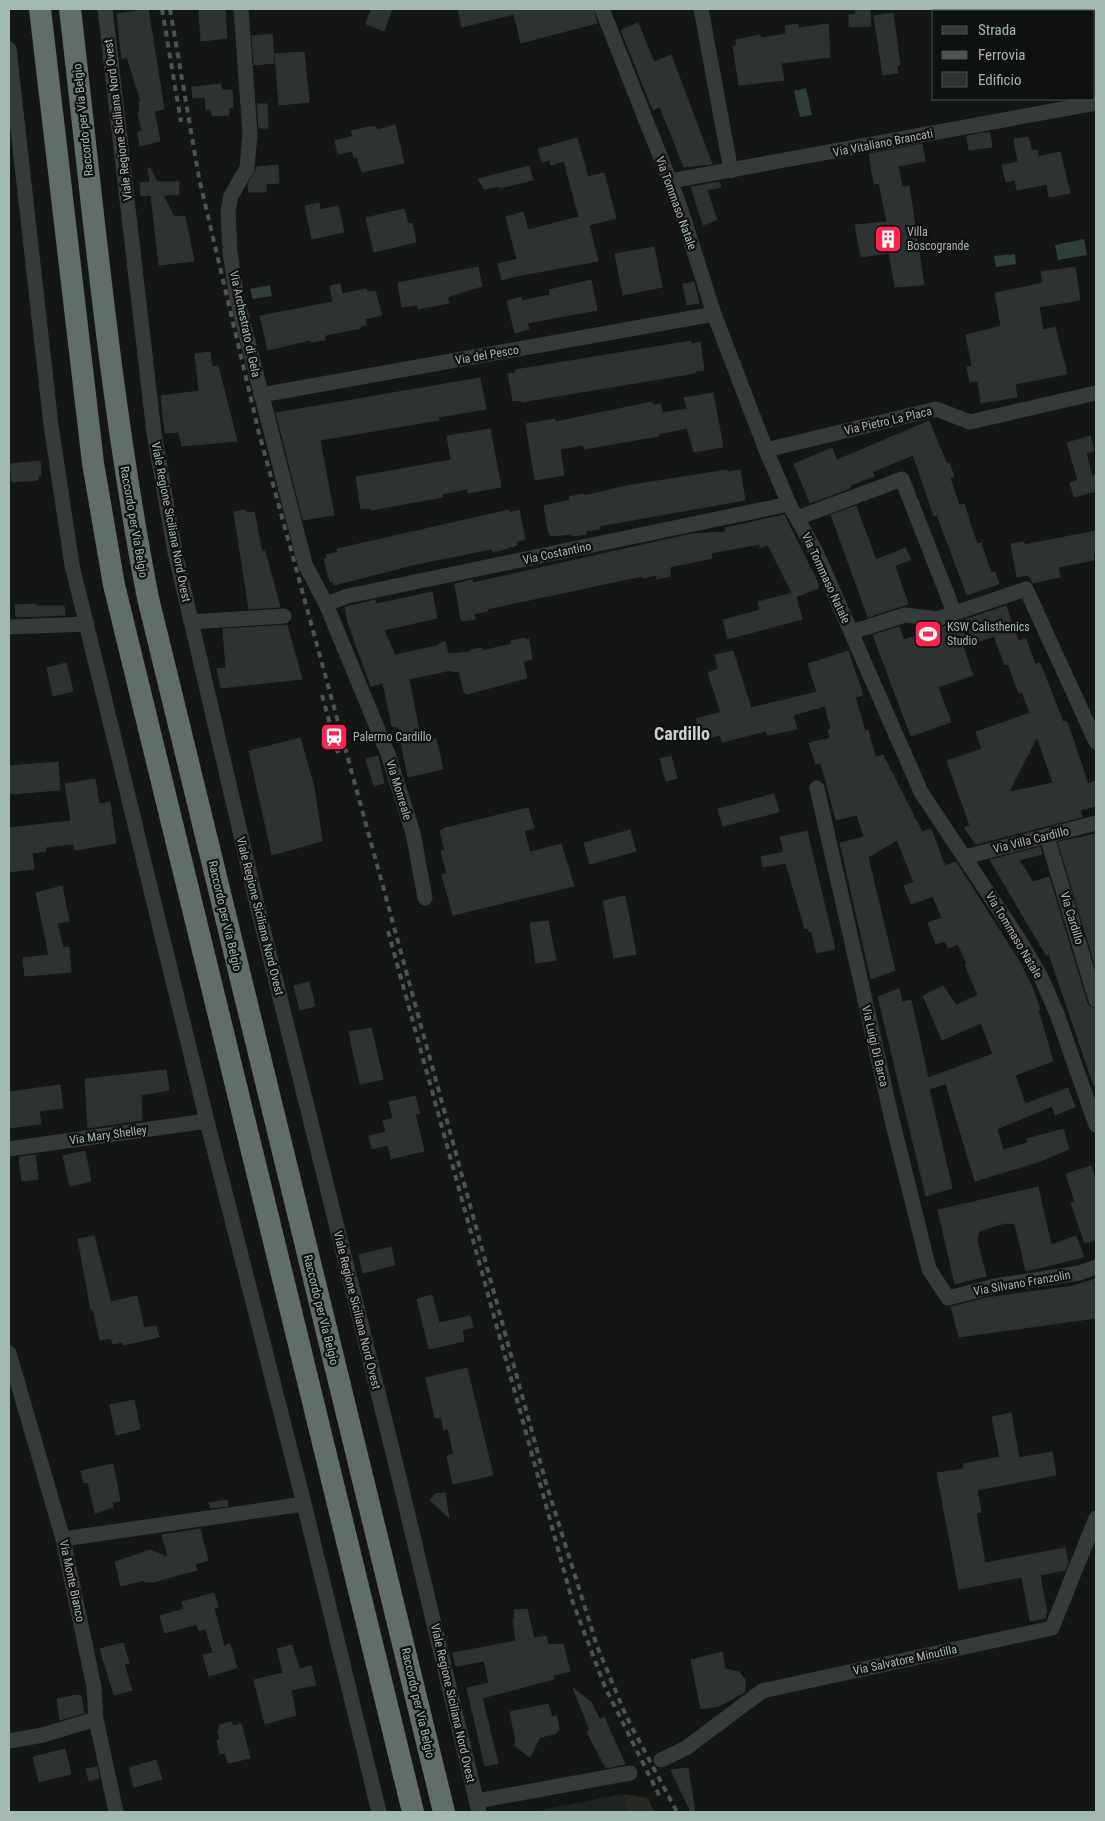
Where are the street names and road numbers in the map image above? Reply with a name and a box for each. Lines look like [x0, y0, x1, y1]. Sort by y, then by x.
street label: Viale Regione Siciliana Nord Ovest [101, 38, 135, 202]
street label: Raccordo per Via Belgio [70, 63, 96, 177]
street label: Via Vitaliano Brancati [832, 126, 934, 160]
street label: Via Tommaso Natale [653, 154, 700, 252]
street label: Via Archestrato di Gela [227, 269, 263, 379]
street label: Via del Pesco [454, 343, 520, 367]
street label: Via Pietro La Placa [843, 404, 933, 438]
street label: Viale Regione Siciliana Nord Ovest [149, 441, 193, 604]
street label: Raccordo per Via Belgio [117, 465, 151, 579]
street label: Via Tommaso Natale [799, 530, 853, 626]
street label: Via Costantino [522, 539, 592, 567]
street label: Via Monreale [383, 758, 415, 822]
street label: Via Villa Cardillo [992, 824, 1070, 856]
street label: Viale Regione Siciliana Nord Ovest [234, 835, 287, 997]
street label: Raccordo per Via Belgio [205, 859, 245, 973]
street label: Via Tommaso Natale [983, 889, 1046, 981]
street label: Via Cardillo [1057, 890, 1087, 946]
street label: Via Luigi Di Barca [859, 1004, 891, 1088]
street label: Via Mary Shelley [68, 1123, 148, 1147]
street label: Viale Regione Siciliana Nord Ovest [331, 1229, 384, 1391]
street label: Raccordo per Via Belgio [301, 1253, 341, 1367]
street label: Via Silvano Franzolin [972, 1268, 1072, 1298]
street label: Via Monte Bianco [56, 1539, 88, 1623]
street label: Viale Regione Siciliana Nord Ovest [428, 1622, 478, 1784]
street label: Via Salvatore Minutilla [852, 1642, 958, 1678]
street label: Raccordo per Via Belgio [398, 1646, 438, 1760]

